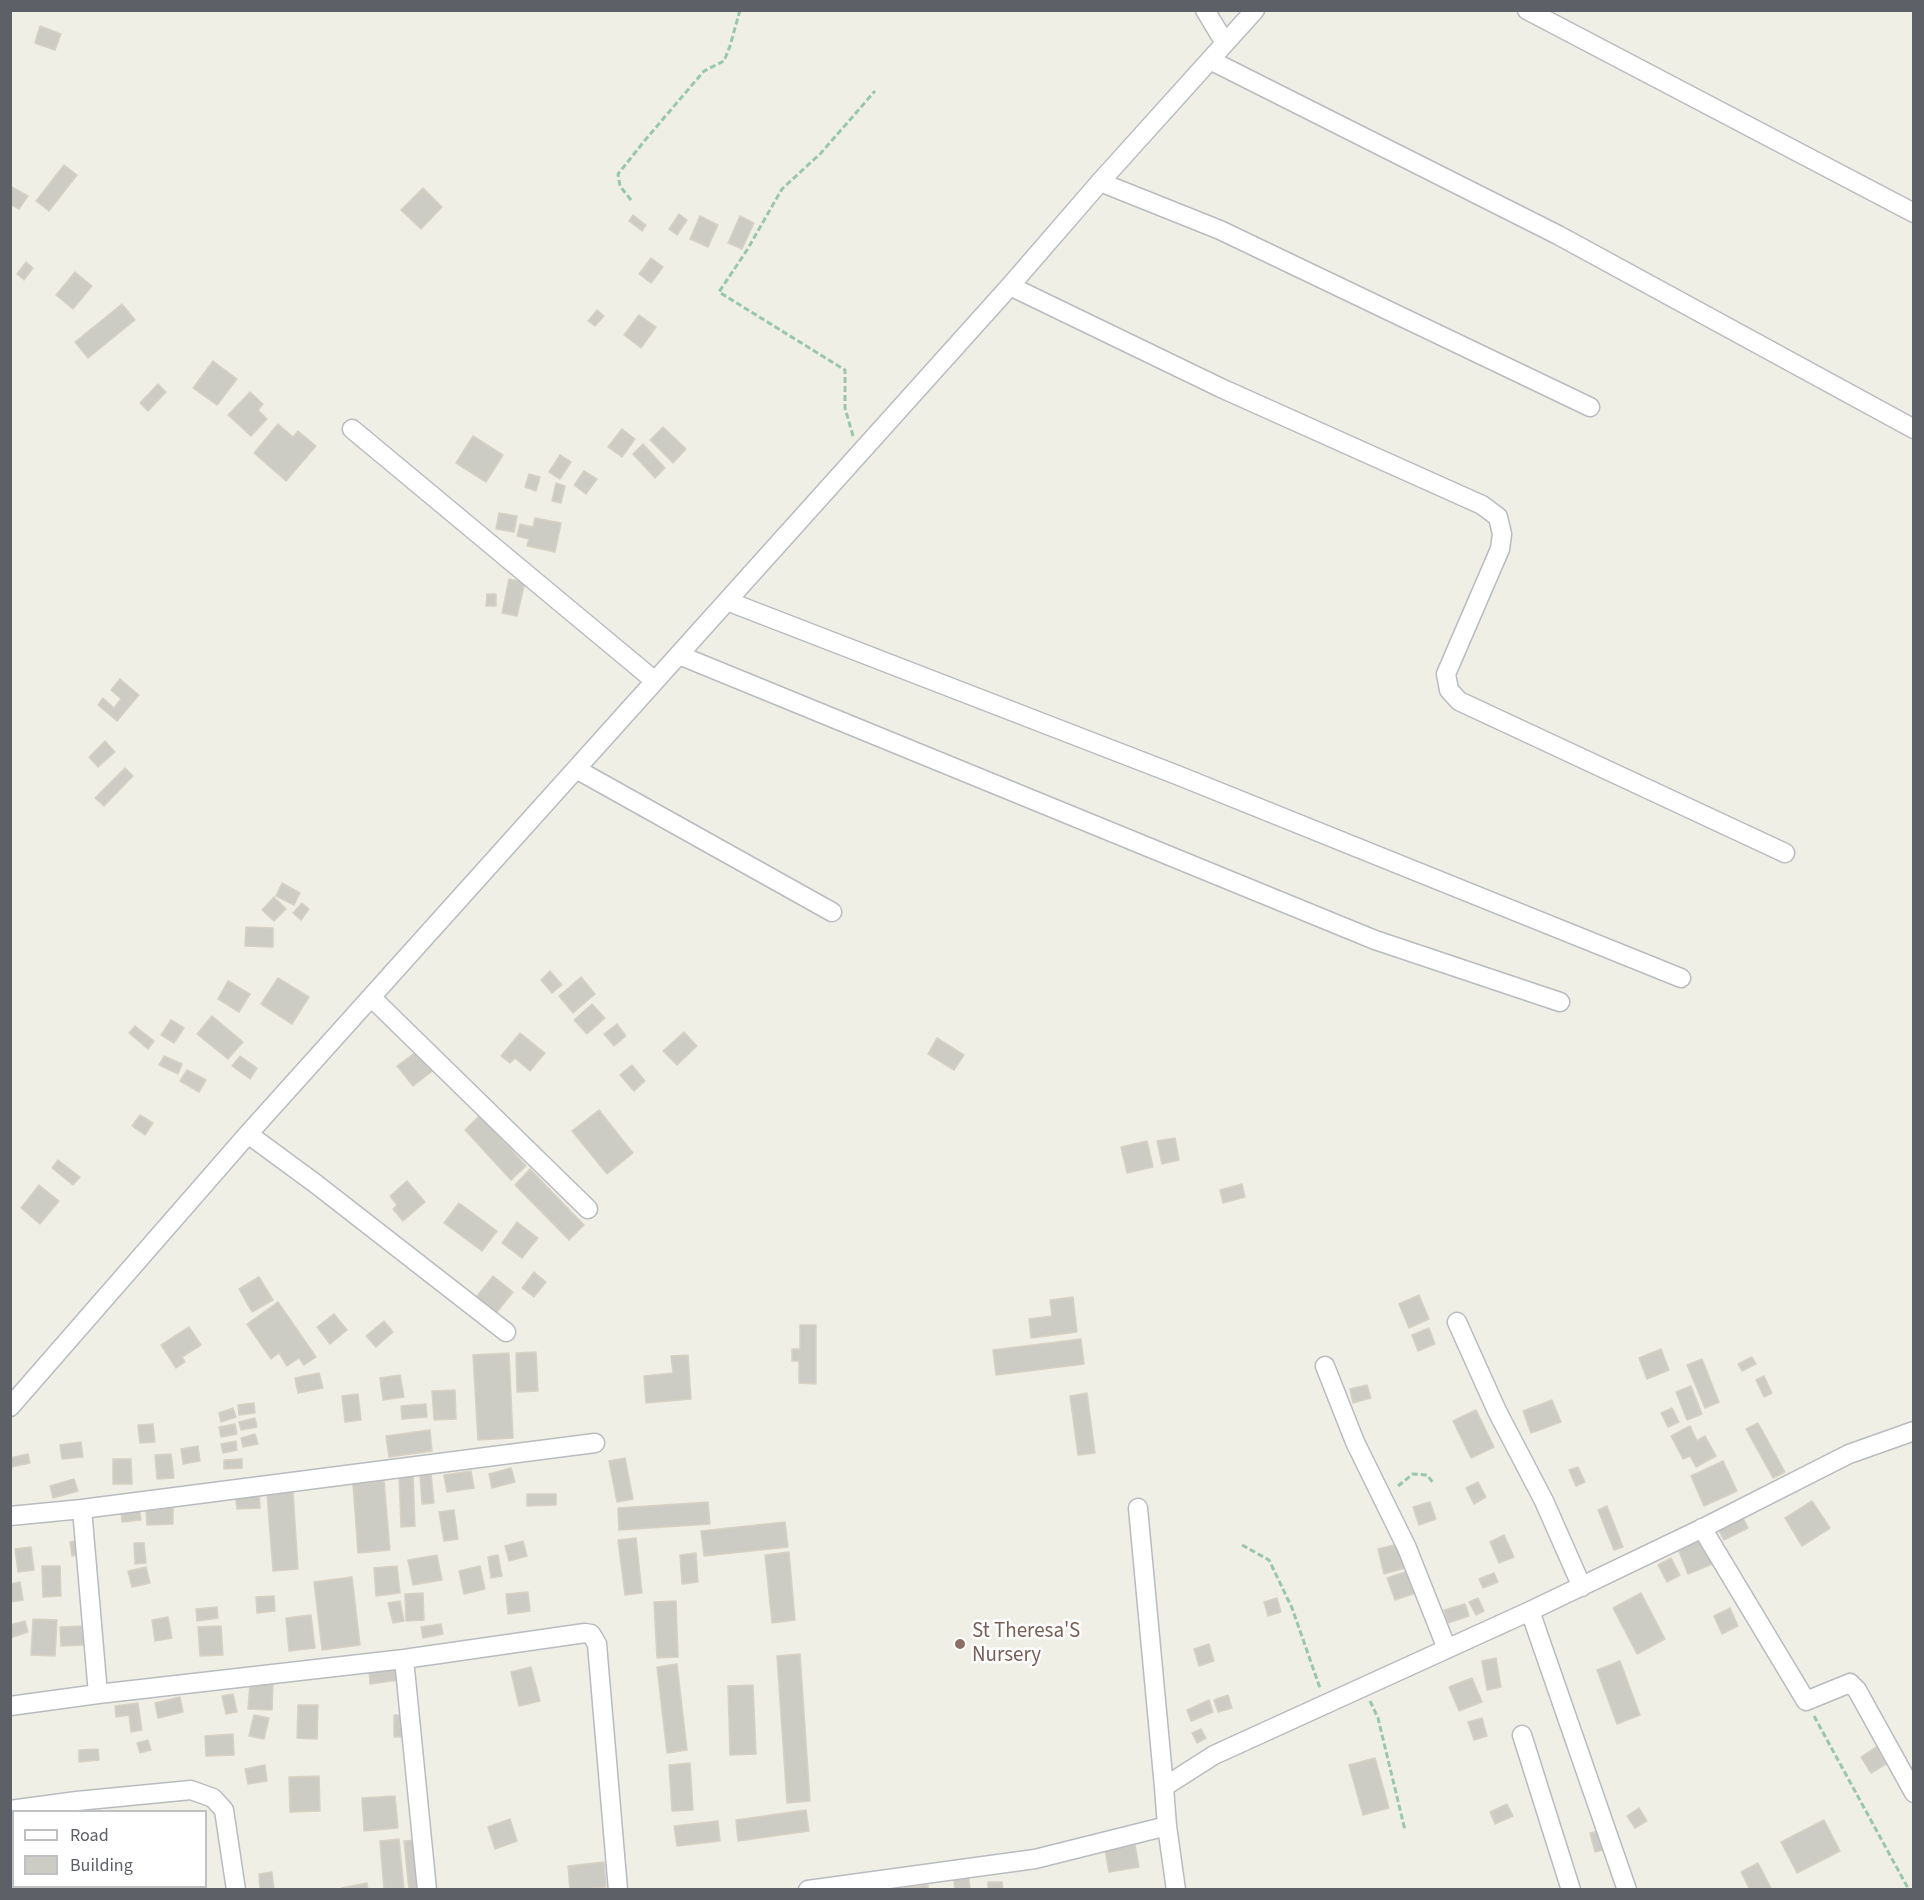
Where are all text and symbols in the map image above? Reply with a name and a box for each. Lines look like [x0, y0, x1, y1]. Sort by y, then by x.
place label: St Theresa'S Nursery [972, 1619, 1080, 1669]
marker: St Theresa'S Nursery [953, 1637, 967, 1651]
legend [12, 1810, 207, 1888]
text: Road [70, 1823, 109, 1848]
text: Building [70, 1853, 133, 1878]

